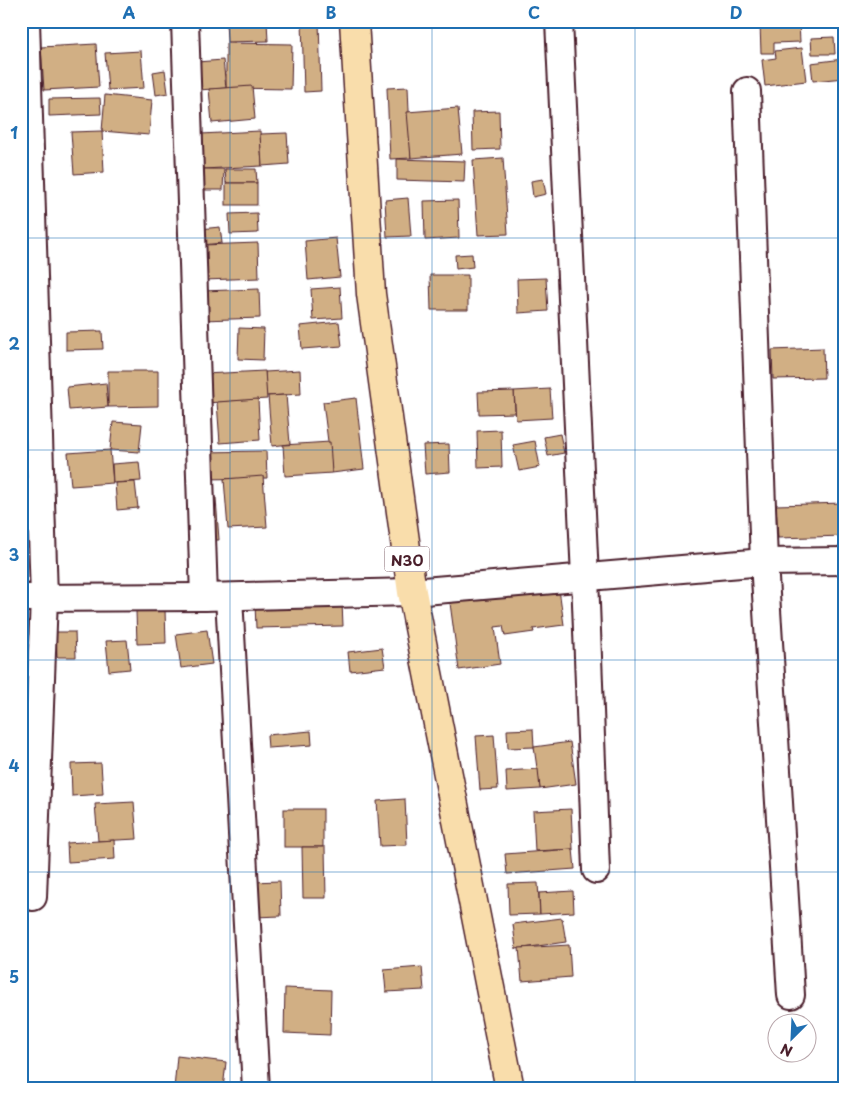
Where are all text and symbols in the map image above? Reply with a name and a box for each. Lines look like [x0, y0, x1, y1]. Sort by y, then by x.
text: A [123, 0, 136, 24]
text: B [326, 0, 337, 24]
text: C [528, 0, 540, 24]
text: D [730, 0, 742, 24]
text: 1 [10, 120, 18, 144]
text: 2 [8, 331, 20, 355]
text: 3 [9, 542, 19, 566]
road number: N30 [384, 546, 430, 572]
text: 4 [9, 753, 20, 777]
text: 5 [9, 964, 19, 988]
north arrow [768, 1012, 818, 1062]
text: N [777, 1038, 796, 1062]

